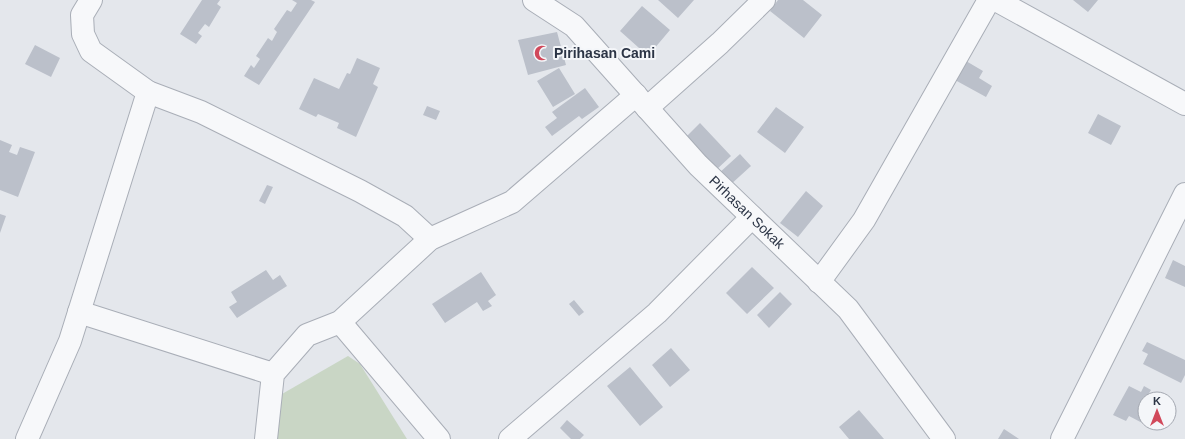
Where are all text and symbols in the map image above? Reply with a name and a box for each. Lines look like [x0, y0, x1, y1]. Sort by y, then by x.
mosque icon: Pirihasan Cami [533, 44, 551, 62]
place label: Pirihasan Cami [554, 45, 655, 61]
street label: Pirhasan Sokak [706, 172, 789, 253]
north arrow [1137, 391, 1177, 431]
text: K [1153, 395, 1161, 407]

